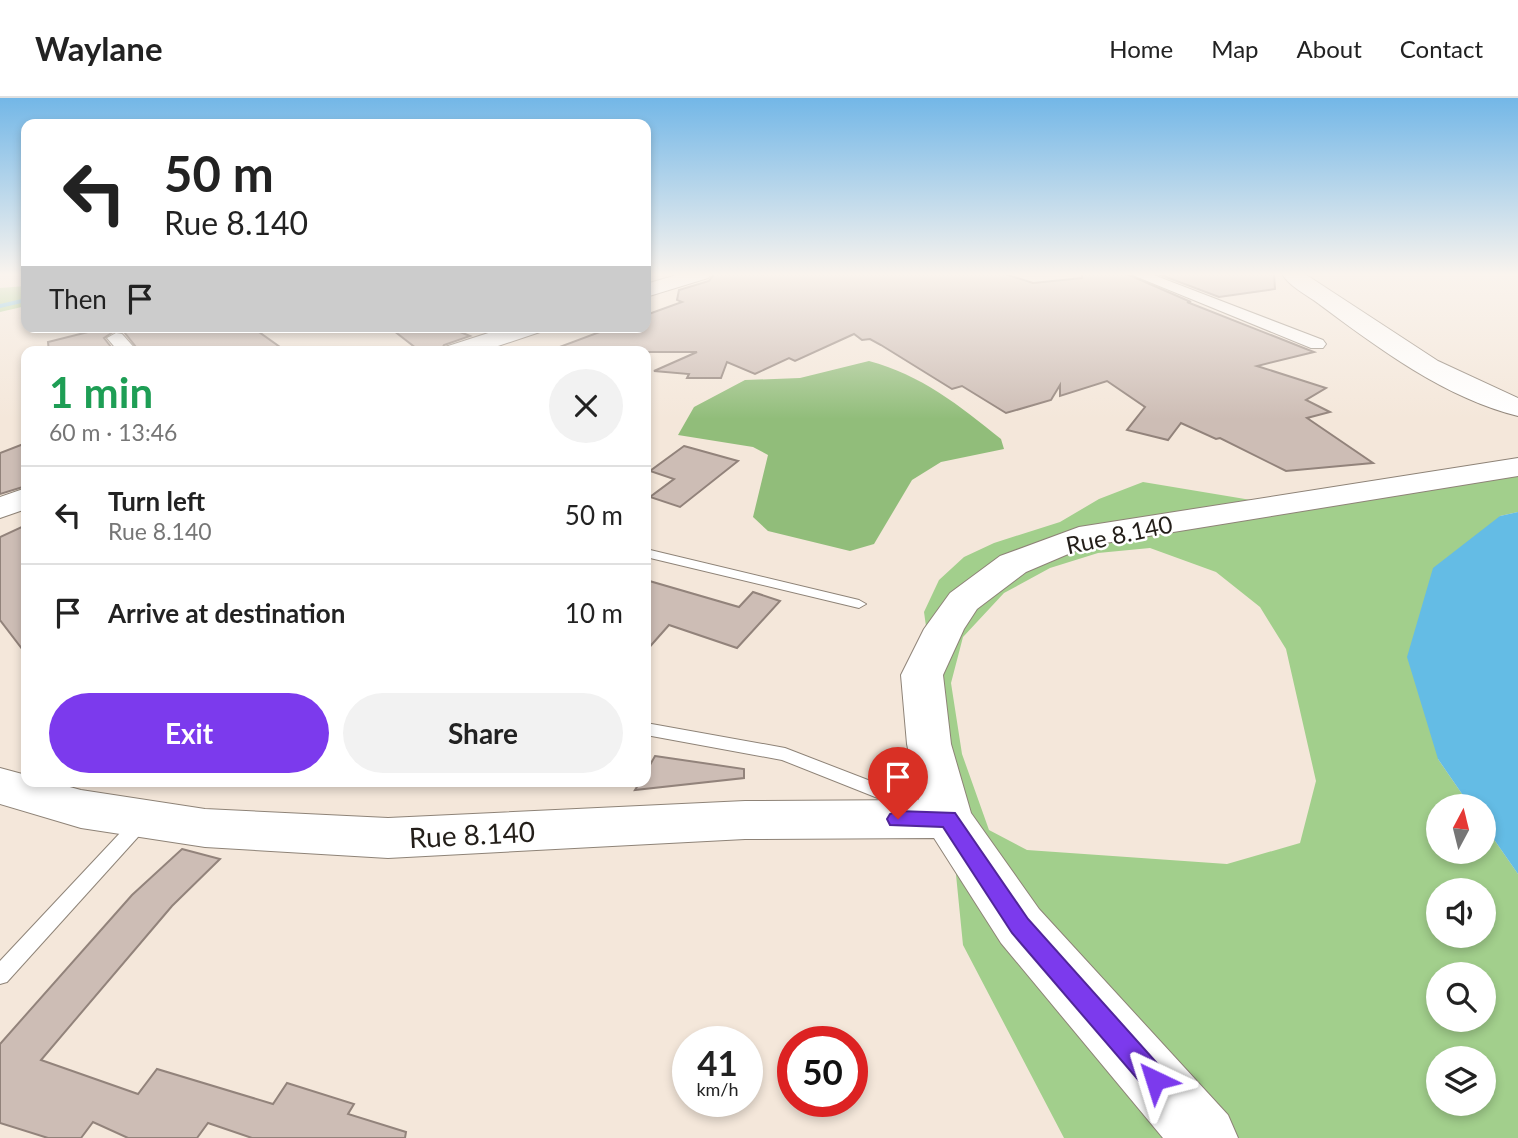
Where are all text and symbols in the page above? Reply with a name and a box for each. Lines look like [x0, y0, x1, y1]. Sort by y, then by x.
text: Waylane [35, 28, 163, 68]
text: Home [1109, 34, 1173, 63]
text: Map [1211, 34, 1259, 63]
text: About [1297, 34, 1362, 63]
text: Contact [1400, 34, 1483, 63]
text: 50 m [164, 144, 274, 202]
icon: left [49, 147, 140, 238]
text: Rue 8.140 [164, 203, 308, 242]
icon: arrive [121, 280, 159, 318]
text: Then [49, 283, 107, 315]
text: 1 min [49, 367, 153, 417]
button: close [549, 369, 623, 443]
text: 60 m · 13:46 [49, 418, 177, 446]
text: Turn left [108, 485, 205, 517]
icon: left [49, 496, 87, 534]
text: 50 m [565, 499, 623, 531]
street label: Rue 8.140 [1063, 509, 1175, 559]
text: Rue 8.140 [108, 517, 212, 545]
icon: arrive [49, 594, 87, 632]
text: Arrive at destination [108, 597, 345, 629]
text: 10 m [565, 597, 623, 629]
button: Exit [49, 693, 329, 773]
button: Share [343, 693, 623, 773]
pin [868, 747, 928, 819]
icon: arrive [879, 758, 917, 796]
north arrow [1426, 794, 1496, 864]
map controls [1426, 794, 1496, 1116]
street label: Rue 8.140 [408, 814, 536, 854]
button: sound [1426, 878, 1496, 948]
button: search [1426, 962, 1496, 1032]
speed limit sign: 50 [777, 1026, 868, 1117]
text: 41 [697, 1041, 738, 1083]
position arrow [1118, 1043, 1192, 1117]
button: layers [1426, 1046, 1496, 1116]
text: km/h [696, 1078, 739, 1100]

